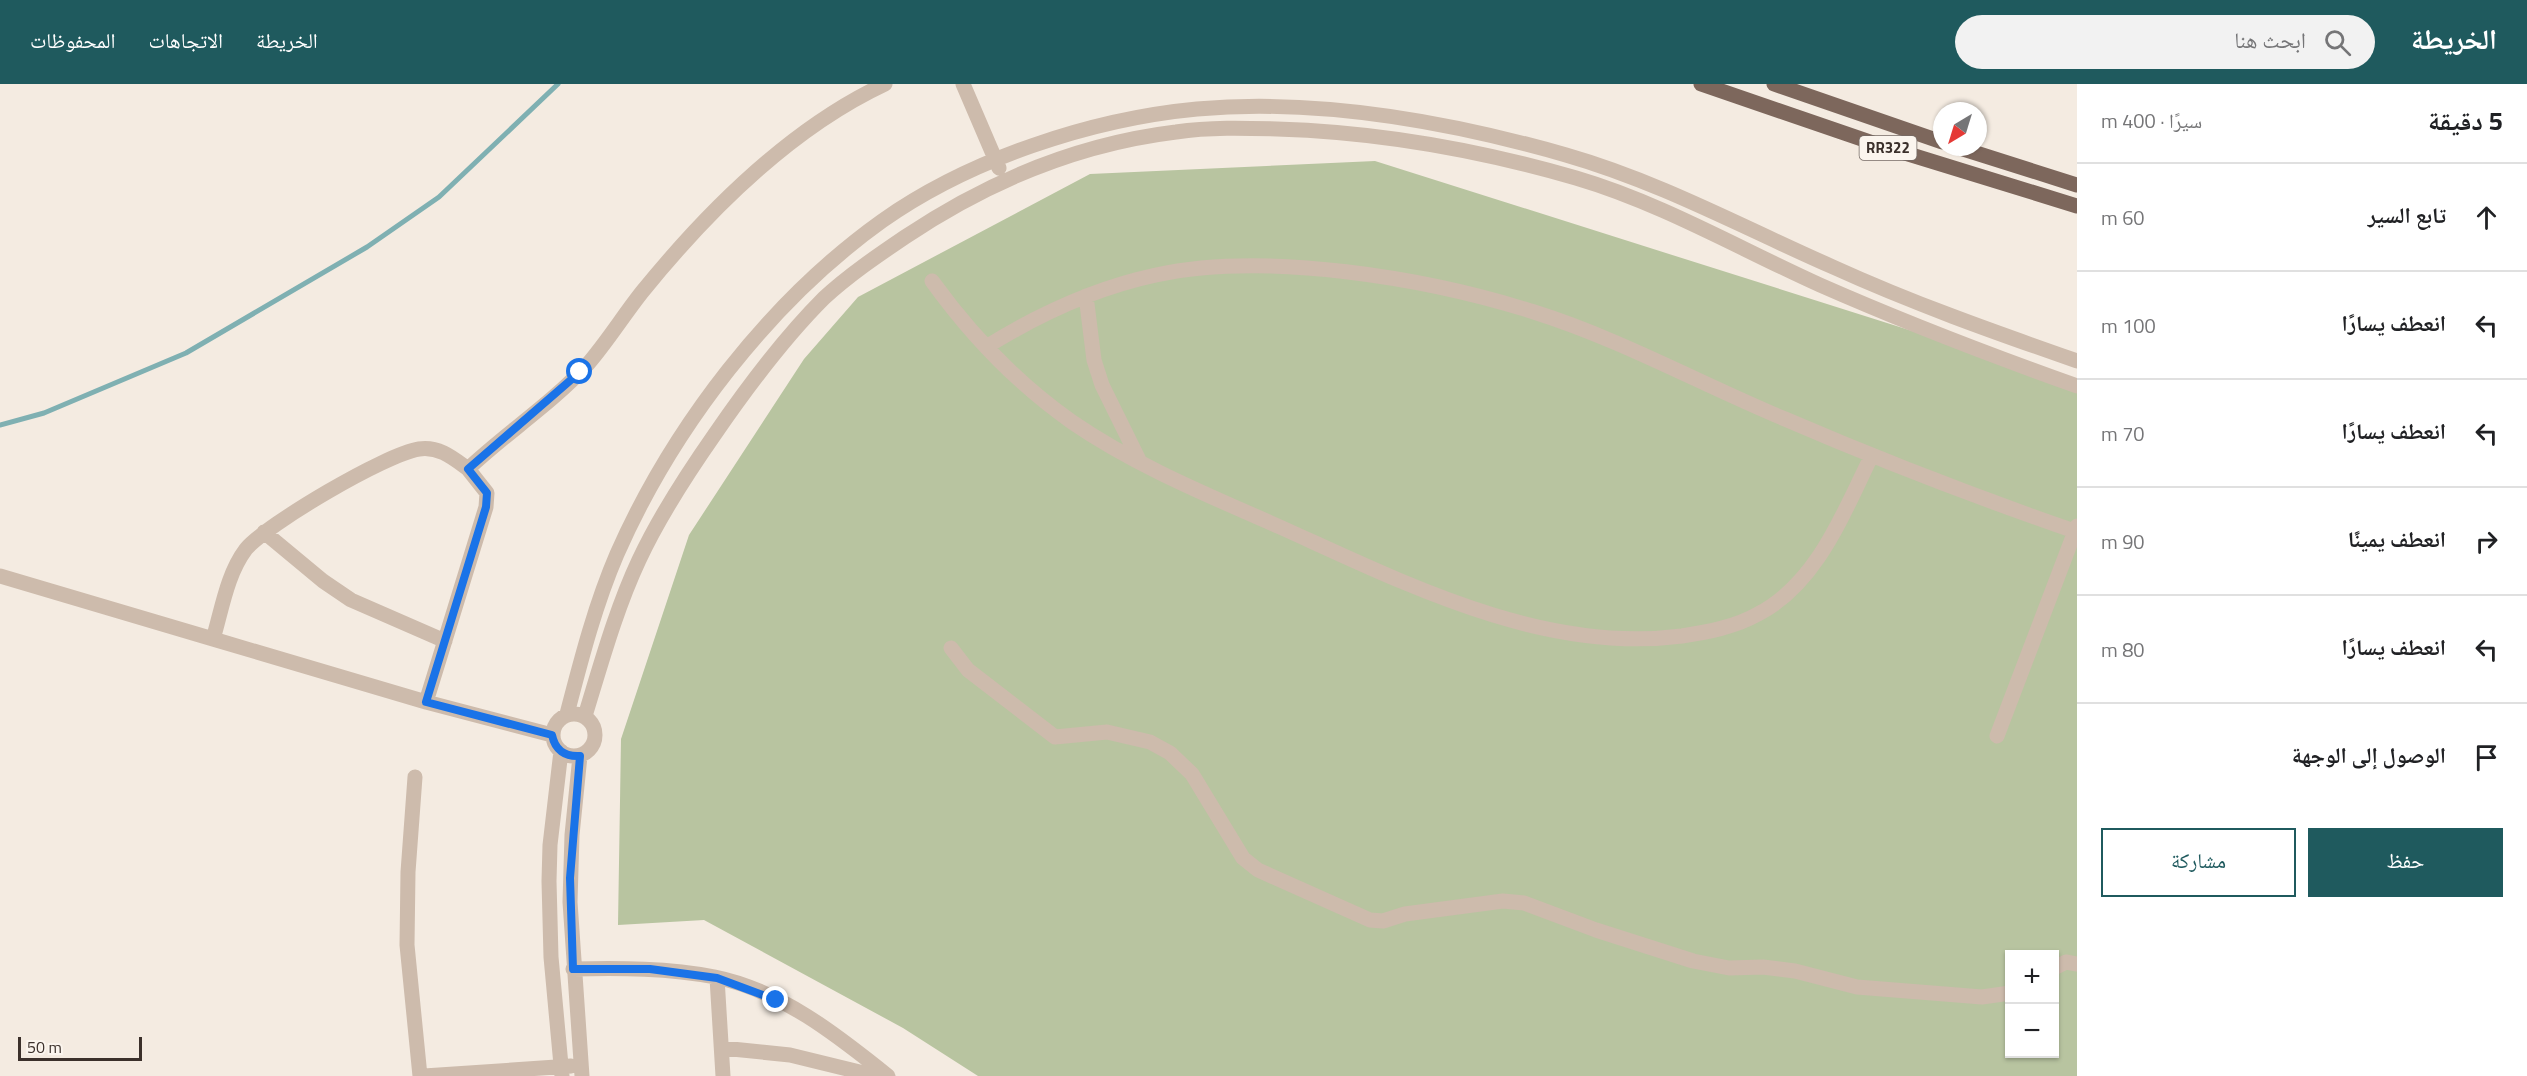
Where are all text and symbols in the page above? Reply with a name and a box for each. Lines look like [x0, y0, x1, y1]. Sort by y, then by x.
search box [1955, 15, 2375, 69]
text: الخريطة [2411, 17, 2497, 60]
text: ابحث هنا [2234, 23, 2306, 57]
text: المحفوظات [30, 24, 115, 56]
text: الاتجاهات [148, 24, 223, 56]
text: الخريطة [256, 24, 318, 56]
icon: search [2321, 26, 2354, 59]
text: 5 دقيقة [2428, 101, 2503, 140]
north arrow [1933, 102, 1987, 156]
text: سيرًا · 400 m [2101, 105, 2202, 136]
road number: RR322 [1860, 136, 1916, 160]
text: تابع السير [2368, 198, 2446, 232]
icon: ahead [2470, 201, 2503, 234]
text: 60 m [2101, 202, 2145, 233]
text: انعطف يسارًا [2341, 306, 2446, 340]
icon: left [2470, 309, 2503, 342]
text: 100 m [2101, 310, 2156, 341]
route start [566, 358, 592, 384]
text: انعطف يسارًا [2341, 414, 2446, 448]
icon: left [2470, 417, 2503, 450]
text: 70 m [2101, 418, 2145, 449]
text: انعطف يمينًا [2348, 522, 2446, 556]
icon: right [2470, 525, 2503, 558]
text: 90 m [2101, 526, 2145, 557]
text: انعطف يسارًا [2341, 630, 2446, 664]
icon: left [2470, 633, 2503, 666]
text: 80 m [2101, 634, 2145, 665]
text: الوصول إلى الوجهة [2292, 738, 2446, 772]
icon: arrive [2470, 741, 2503, 774]
button: مشاركة [2101, 828, 2296, 897]
button: حفظ [2308, 828, 2503, 897]
map controls [2005, 950, 2059, 1058]
button: + [2005, 950, 2059, 1004]
route end [762, 986, 788, 1012]
button: − [2005, 1004, 2059, 1058]
scale bar [18, 1034, 142, 1062]
text: 50 m [27, 1035, 62, 1059]

